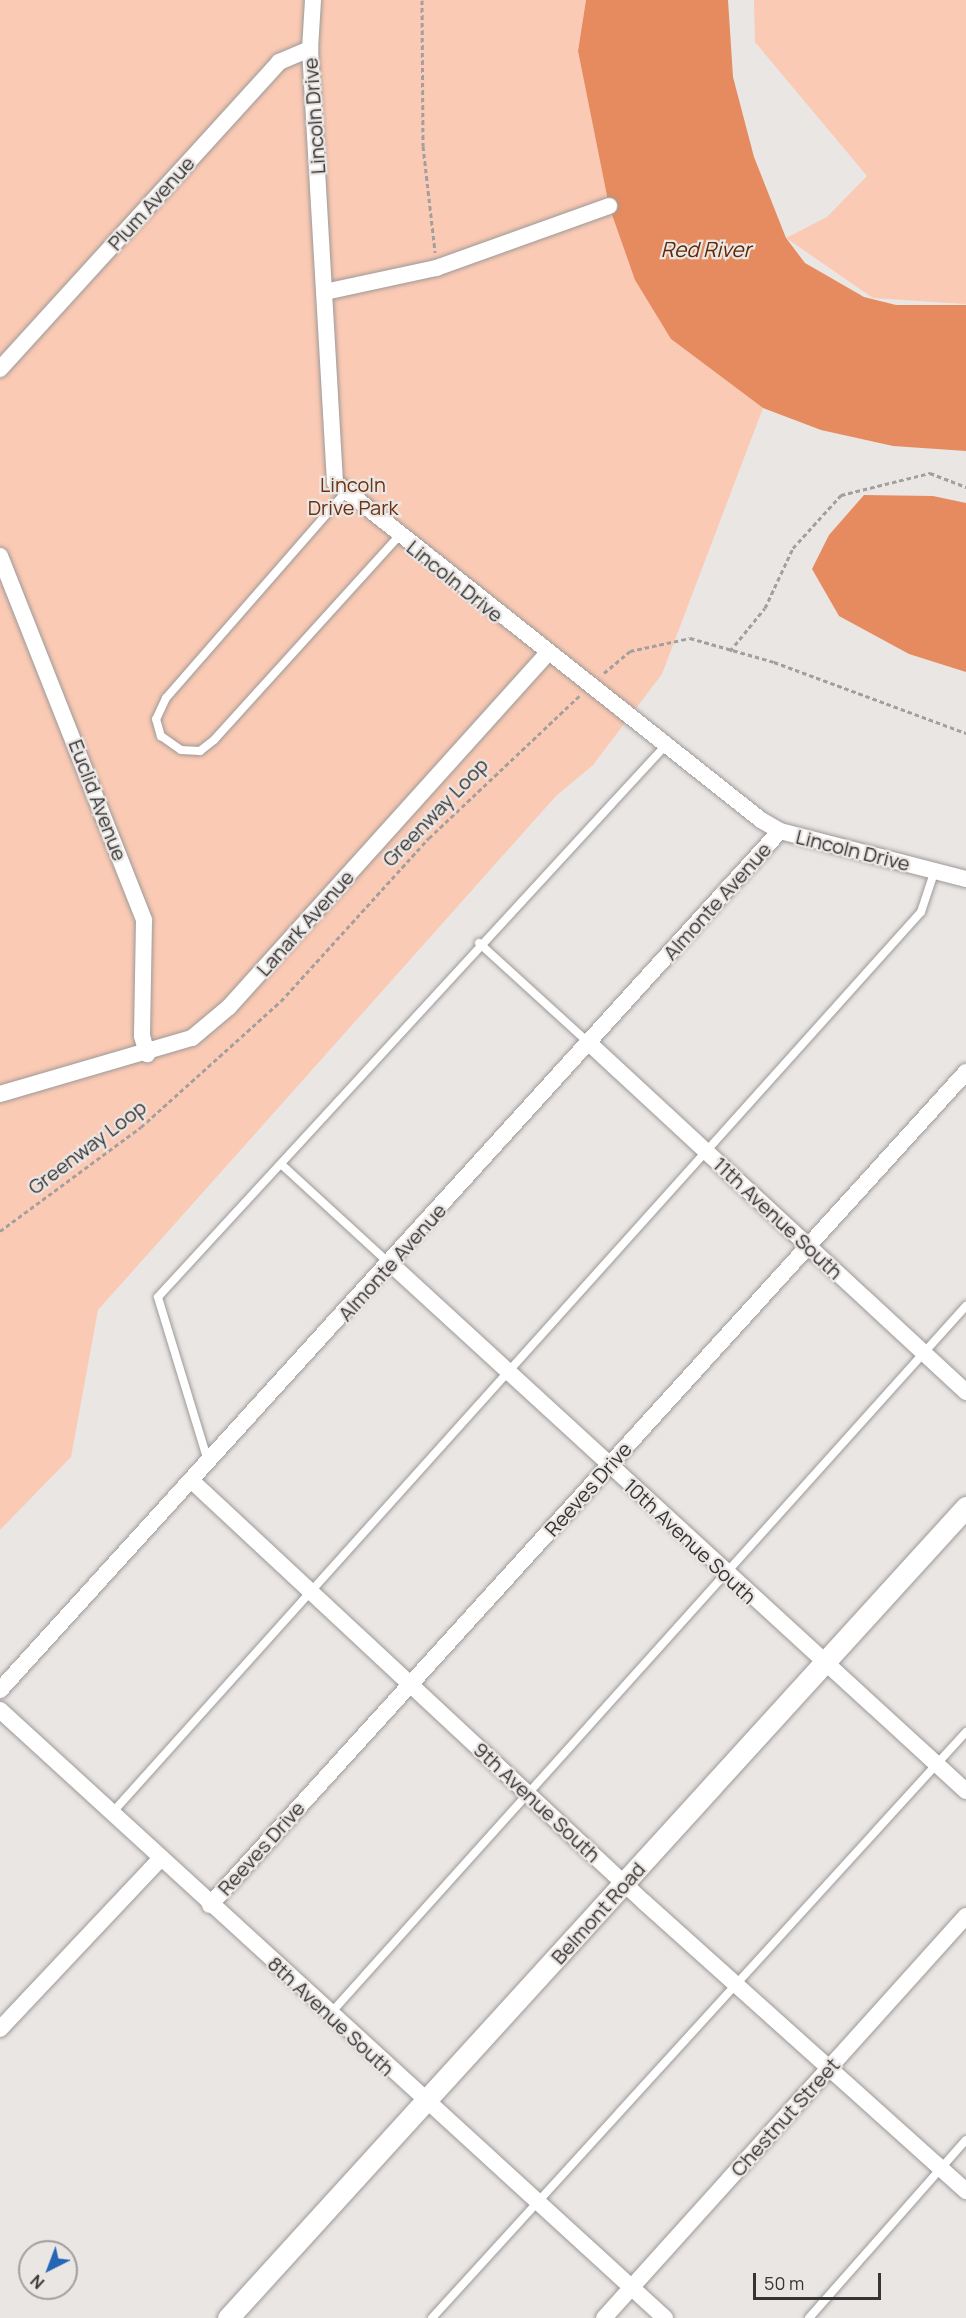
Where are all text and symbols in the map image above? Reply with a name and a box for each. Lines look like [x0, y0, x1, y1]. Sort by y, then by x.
street label: Lincoln Drive [298, 57, 330, 175]
street label: Plum Avenue [103, 151, 199, 255]
water label: Red River [661, 236, 751, 262]
park label: Lincoln Drive Park [308, 472, 398, 519]
street label: Lincoln Drive [402, 535, 508, 627]
street label: Euclid Avenue [64, 736, 132, 864]
street label: Greenway Loop [377, 753, 493, 871]
street label: Lincoln Drive [794, 824, 912, 876]
street label: Almonte Avenue [658, 837, 776, 965]
street label: Lanark Avenue [251, 865, 359, 981]
street label: Greenway Loop [23, 1095, 151, 1199]
street label: 11th Avenue South [708, 1152, 848, 1284]
street label: Almonte Avenue [333, 1198, 451, 1326]
street label: Reeves Drive [540, 1437, 636, 1541]
street label: 10th Avenue South [619, 1473, 761, 1609]
street label: 9th Avenue South [469, 1737, 605, 1867]
street label: Reeves Drive [213, 1796, 309, 1900]
street label: Belmont Road [546, 1857, 650, 1969]
street label: 8th Avenue South [263, 1951, 399, 2081]
street label: Chestnut Street [726, 2053, 844, 2181]
north arrow [18, 2240, 78, 2300]
scale bar [756, 2261, 884, 2299]
text: N [26, 2270, 49, 2294]
text: 50 m [764, 2271, 804, 2295]

